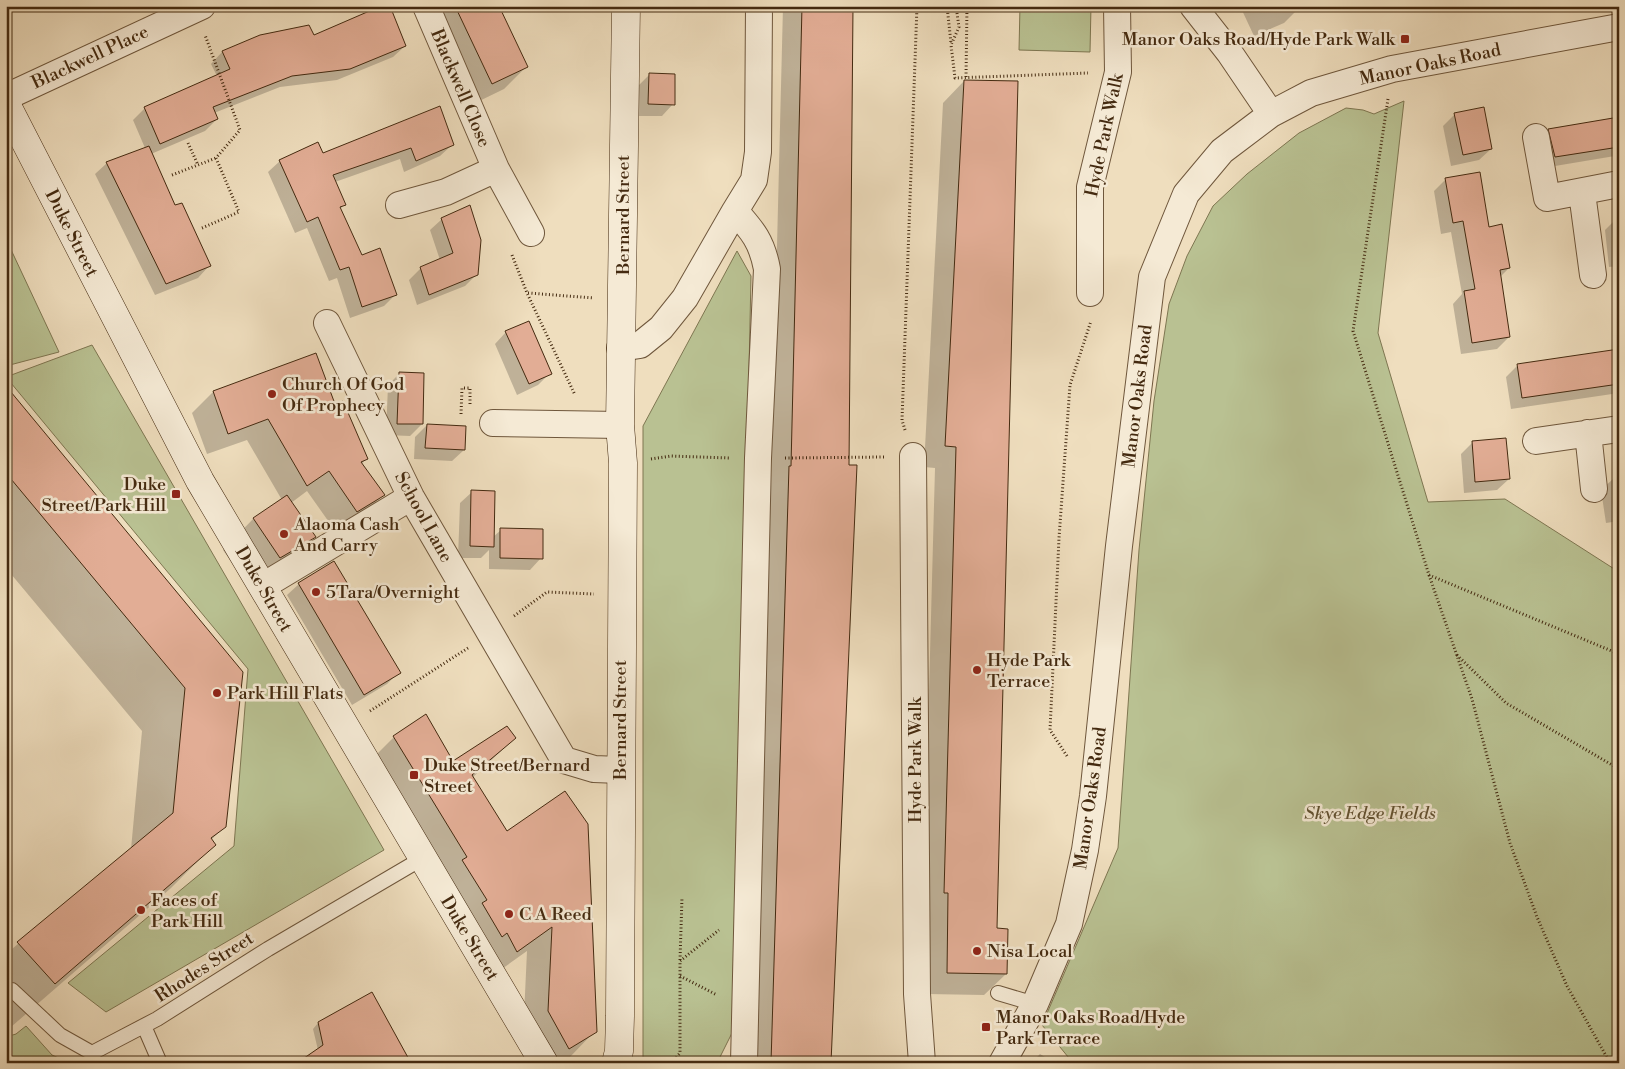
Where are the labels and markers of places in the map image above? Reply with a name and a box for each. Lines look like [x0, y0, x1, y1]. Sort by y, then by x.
place label: Manor Oaks Road/Hyde Park Walk [1122, 28, 1397, 51]
marker: Manor Oaks Road/Hyde Park Walk [1399, 33, 1411, 45]
place label: Church Of God Of Prophecy [282, 373, 405, 417]
marker: Church Of God Of Prophecy [266, 388, 278, 400]
place label: Duke Street/Park Hill [42, 473, 167, 517]
marker: Duke Street/Park Hill [170, 488, 182, 500]
place label: Alaoma Cash And Carry [293, 513, 400, 557]
marker: Alaoma Cash And Carry [278, 528, 290, 540]
place label: 5Tara/Overnight [326, 581, 460, 604]
marker: 5Tara/Overnight [310, 586, 322, 598]
place label: Hyde Park Terrace [987, 649, 1072, 693]
marker: Hyde Park Terrace [971, 664, 983, 676]
place label: Park Hill Flats [227, 682, 344, 705]
marker: Park Hill Flats [211, 687, 223, 699]
place label: Duke Street/Bernard Street [424, 754, 591, 798]
marker: Duke Street/Bernard Street [408, 769, 420, 781]
place label: Faces of Park Hill [151, 889, 224, 933]
place label: C A Reed [519, 903, 593, 926]
marker: Faces of Park Hill [135, 904, 147, 916]
marker: C A Reed [503, 908, 515, 920]
place label: Nisa Local [987, 940, 1073, 963]
marker: Nisa Local [971, 945, 983, 957]
place label: Manor Oaks Road/Hyde Park Terrace [996, 1006, 1185, 1050]
marker: Manor Oaks Road/Hyde Park Terrace [980, 1021, 992, 1033]

